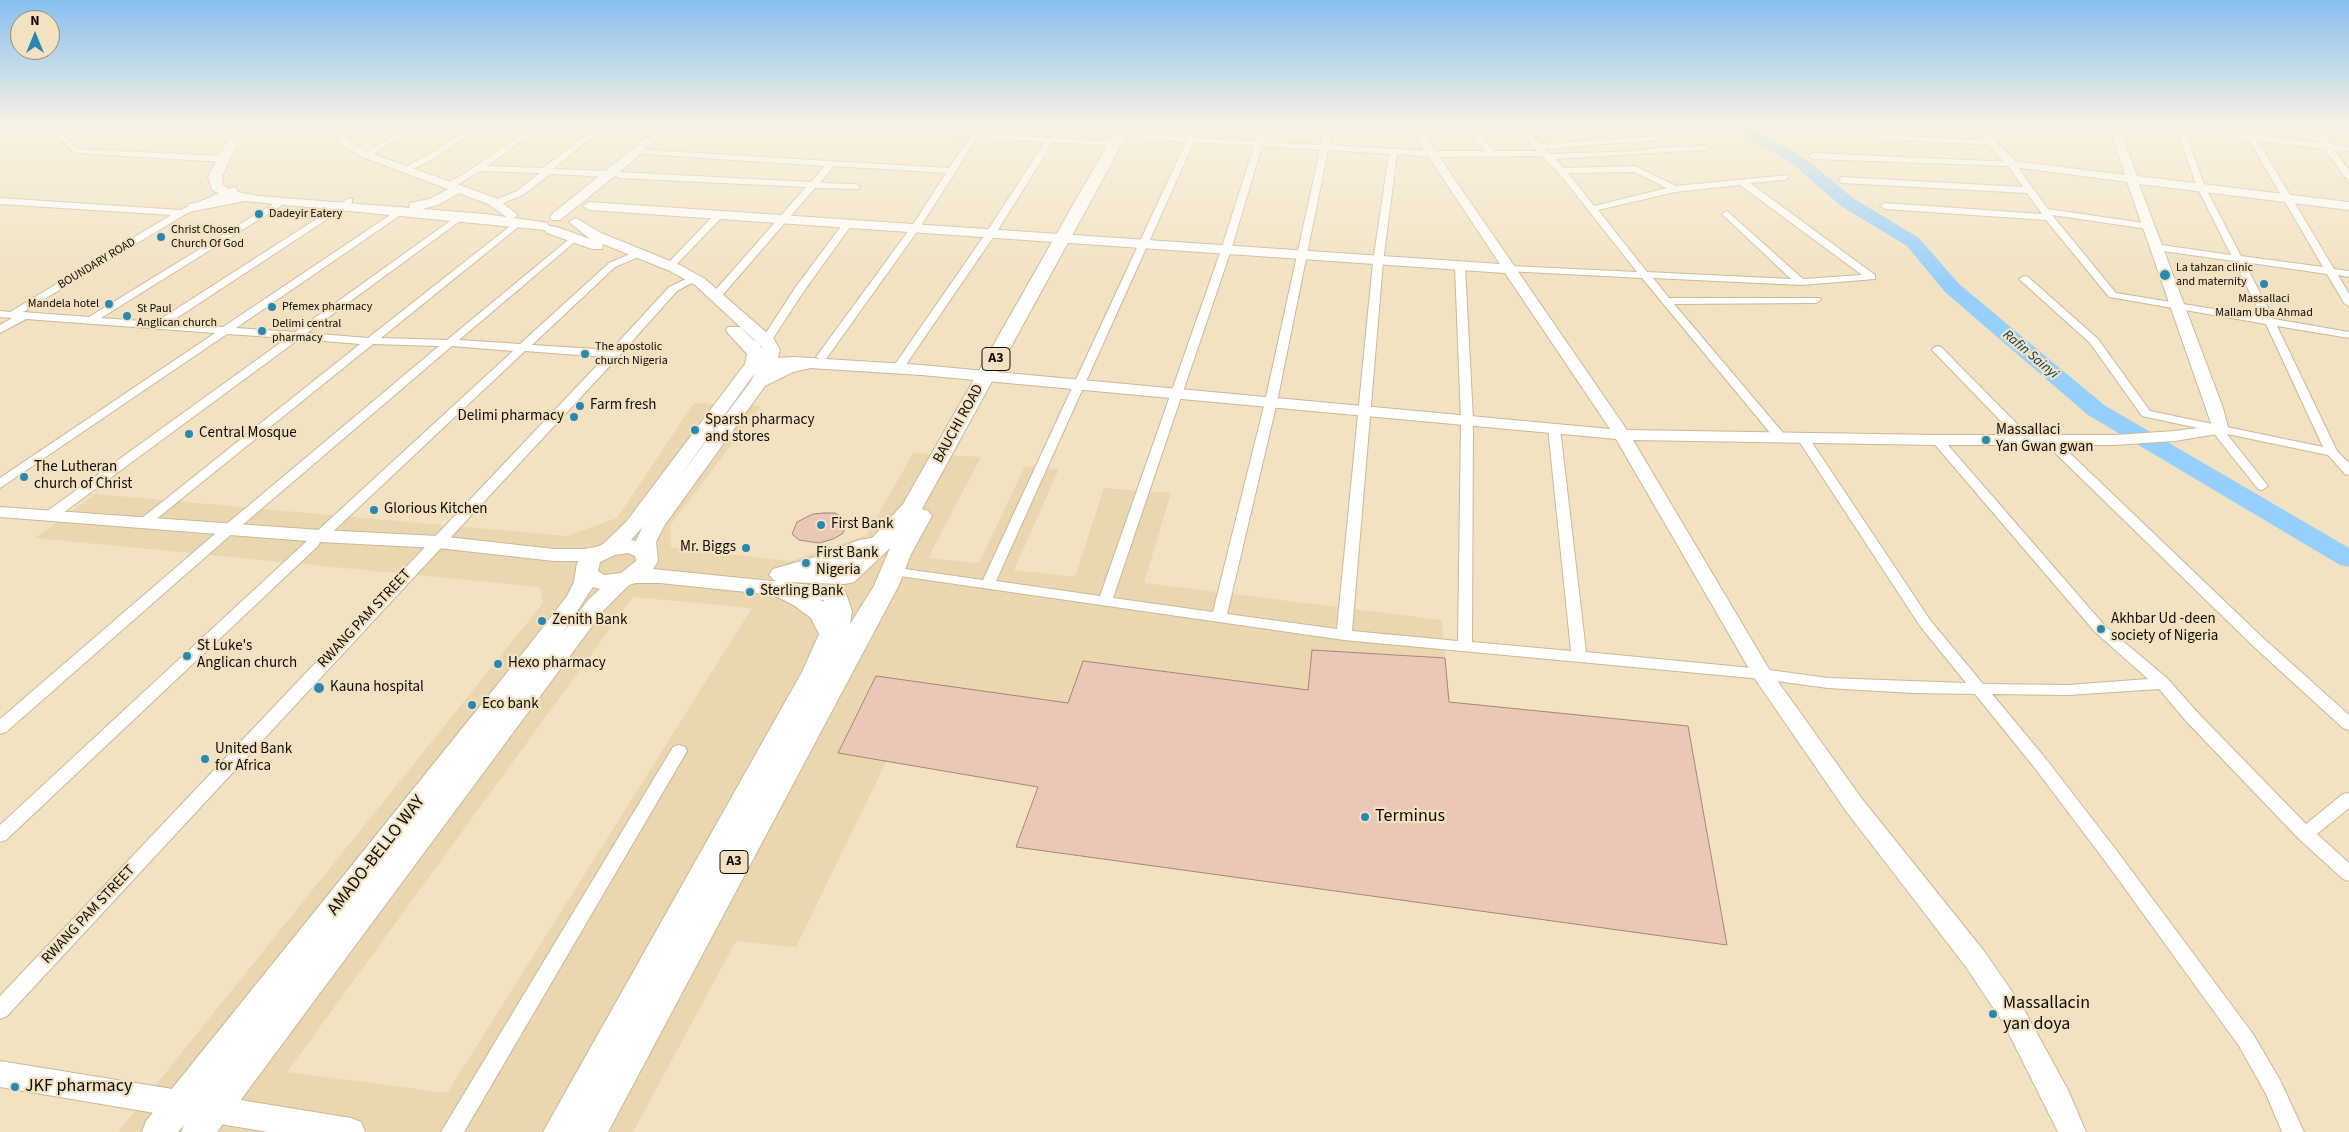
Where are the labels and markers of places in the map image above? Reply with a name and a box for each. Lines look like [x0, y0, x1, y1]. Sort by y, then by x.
place label: Dadeyir Eatery [269, 207, 342, 221]
marker: Dadeyir Eatery [253, 208, 265, 220]
place label: Christ Chosen Church Of God [171, 223, 244, 251]
marker: Christ Chosen Church Of God [155, 231, 167, 243]
place label: La tahzan clinic and maternity [2176, 261, 2253, 289]
marker: La tahzan clinic and maternity [2158, 268, 2172, 282]
marker: Massallaci Mallam Uba Ahmad [2258, 278, 2270, 290]
place label: Massallaci Mallam Uba Ahmad [2215, 292, 2313, 320]
place label: Mandela hotel [28, 297, 99, 311]
marker: Mandela hotel [103, 298, 115, 310]
place label: Pfemex pharmacy [282, 300, 372, 314]
marker: Pfemex pharmacy [266, 301, 278, 313]
place label: St Paul Anglican church [137, 302, 217, 330]
marker: St Paul Anglican church [121, 310, 133, 322]
place label: Delimi central pharmacy [272, 317, 341, 345]
marker: Delimi central pharmacy [256, 325, 268, 337]
place label: The apostolic church Nigeria [595, 340, 668, 368]
marker: The apostolic church Nigeria [579, 348, 591, 360]
place label: Farm fresh [590, 397, 656, 415]
marker: Farm fresh [574, 400, 586, 412]
place label: Delimi pharmacy [458, 408, 564, 426]
marker: Delimi pharmacy [568, 411, 580, 423]
place label: Sparsh pharmacy and stores [705, 412, 814, 447]
place label: Massallaci Yan Gwan gwan [1996, 422, 2093, 457]
marker: Sparsh pharmacy and stores [689, 424, 701, 436]
place label: Central Mosque [199, 425, 297, 443]
marker: Central Mosque [183, 428, 195, 440]
marker: Massallaci Yan Gwan gwan [1980, 434, 1992, 446]
place label: The Lutheran church of Christ [34, 459, 132, 494]
marker: The Lutheran church of Christ [18, 471, 30, 483]
place label: Glorious Kitchen [384, 501, 488, 519]
marker: Glorious Kitchen [368, 504, 380, 516]
place label: First Bank [831, 516, 893, 534]
marker: First Bank [815, 519, 827, 531]
place label: Mr. Biggs [680, 539, 736, 557]
marker: Mr. Biggs [740, 542, 752, 554]
place label: First Bank Nigeria [816, 545, 878, 580]
marker: First Bank Nigeria [800, 557, 812, 569]
place label: Sterling Bank [760, 583, 843, 601]
marker: Sterling Bank [744, 586, 756, 598]
place label: Akhbar Ud -deen society of Nigeria [2111, 611, 2218, 646]
place label: Zenith Bank [552, 612, 627, 630]
marker: Zenith Bank [536, 615, 548, 627]
marker: Akhbar Ud -deen society of Nigeria [2095, 623, 2107, 635]
place label: St Luke's Anglican church [197, 638, 297, 673]
marker: St Luke's Anglican church [181, 650, 193, 662]
place label: Hexo pharmacy [508, 655, 606, 673]
marker: Hexo pharmacy [492, 658, 504, 670]
place label: Kauna hospital [330, 679, 424, 697]
marker: Kauna hospital [312, 681, 326, 695]
place label: Eco bank [482, 696, 539, 714]
marker: Eco bank [466, 699, 478, 711]
place label: United Bank for Africa [215, 741, 292, 776]
marker: United Bank for Africa [199, 753, 211, 765]
place label: Terminus [1375, 806, 1445, 828]
marker: Terminus [1359, 811, 1371, 823]
place label: Massallacin yan doya [2003, 993, 2090, 1036]
marker: Massallacin yan doya [1987, 1008, 1999, 1020]
place label: JKF pharmacy [25, 1076, 132, 1098]
marker: JKF pharmacy [9, 1081, 21, 1093]

